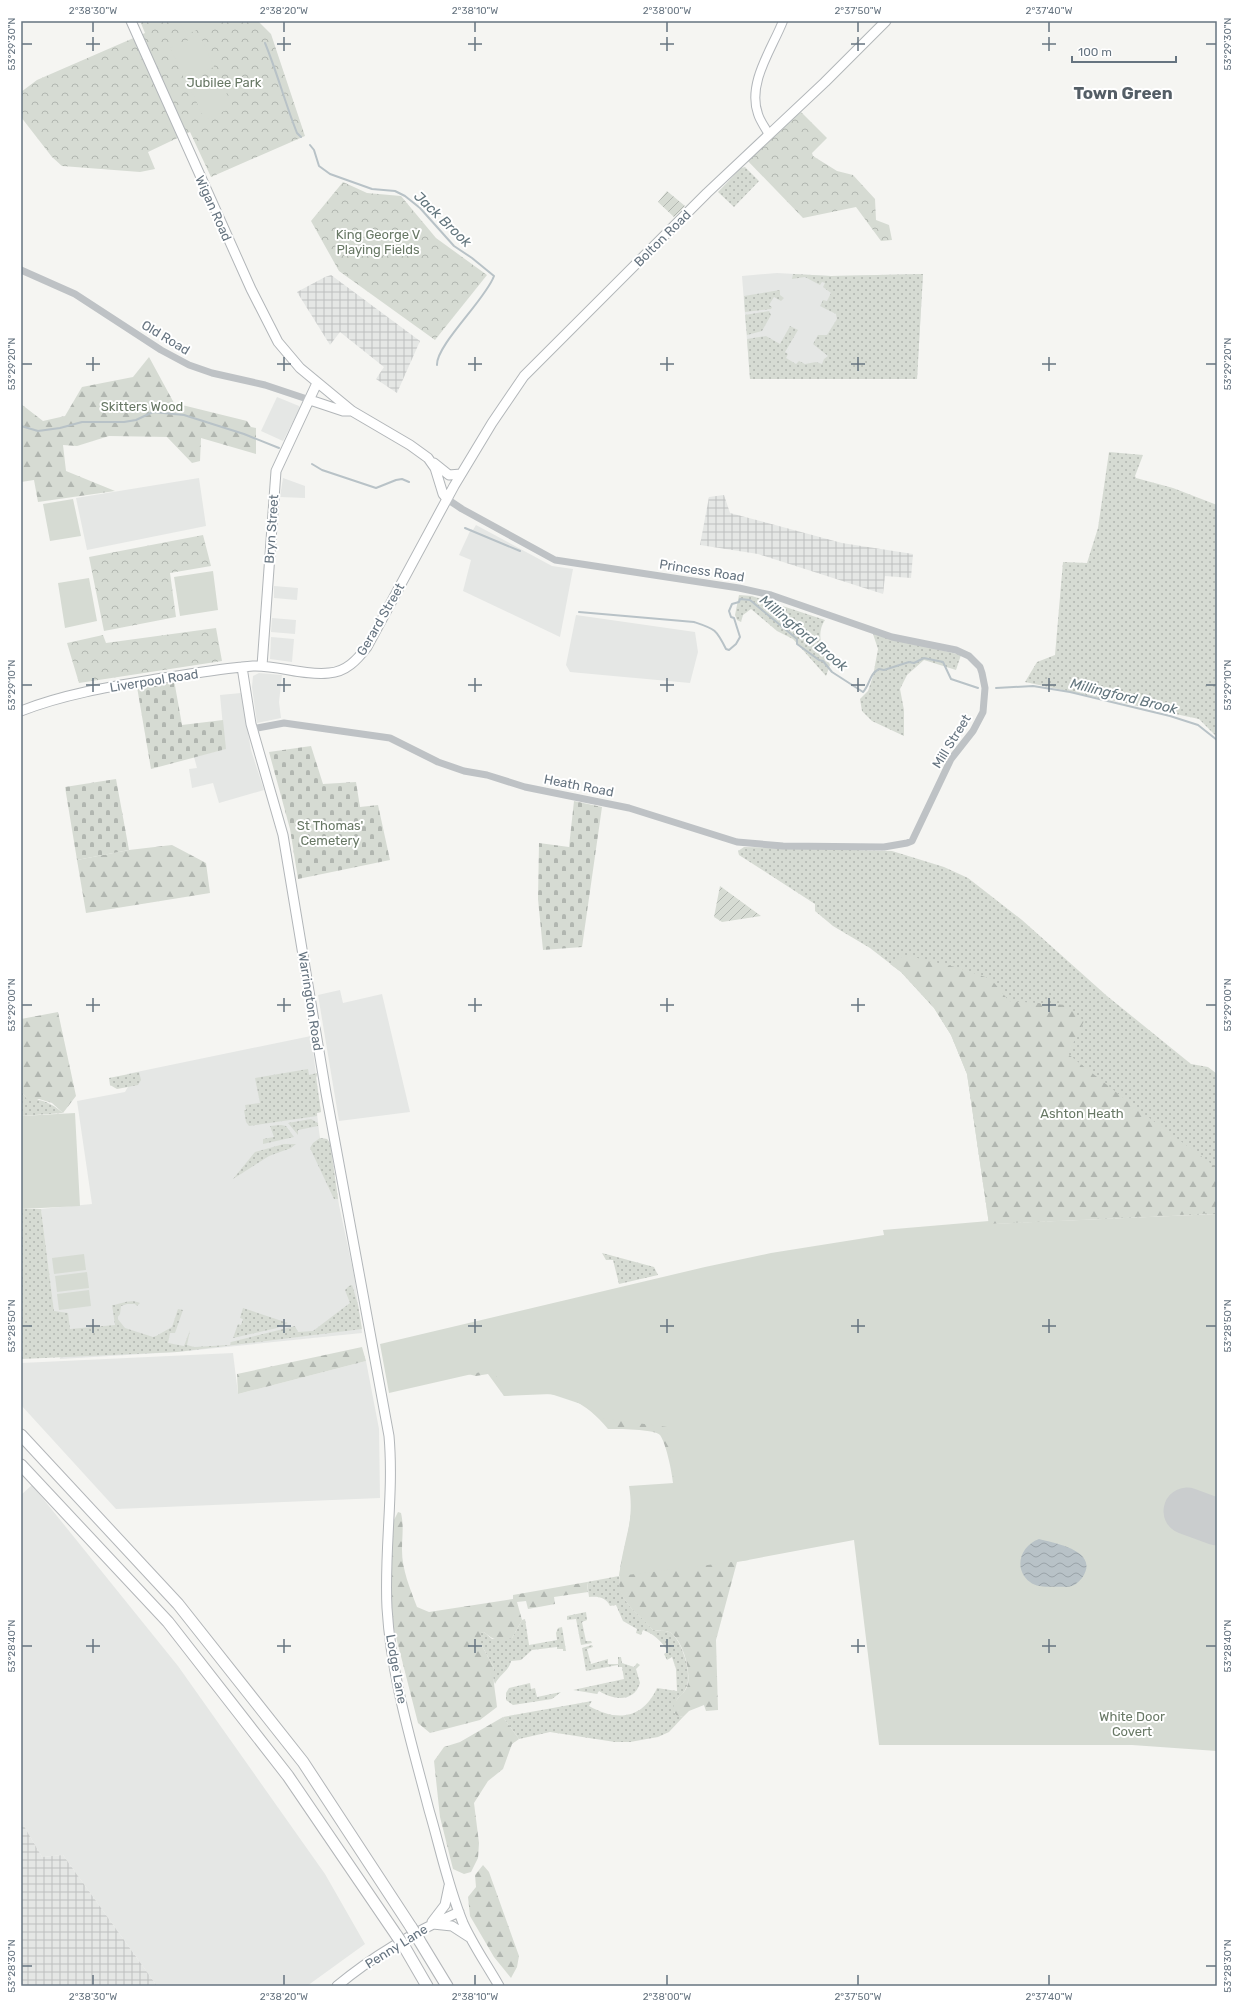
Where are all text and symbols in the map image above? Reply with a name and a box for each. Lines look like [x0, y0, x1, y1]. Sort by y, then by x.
text: 2°38'30"W [69, 5, 117, 17]
text: 2°38'20"W [260, 5, 308, 17]
text: 2°38'10"W [452, 5, 498, 17]
text: 2°38'00"W [643, 5, 691, 17]
text: 2°37'50"W [834, 5, 882, 17]
text: 2°37'40"W [1026, 5, 1072, 17]
text: 53°29'30"N [6, 18, 18, 70]
text: 53°29'30"N [1222, 18, 1234, 70]
scale bar [1072, 38, 1176, 64]
text: 100 m [1078, 45, 1112, 59]
park label: Jubilee Park [187, 75, 262, 90]
district label: Town Green [1073, 83, 1173, 103]
street label: Wigan Road [191, 173, 235, 244]
water label: Jack Brook [410, 188, 475, 251]
street label: Bolton Road [631, 207, 694, 270]
park label: King George V Playing Fields [336, 227, 421, 258]
street label: Old Road [139, 317, 193, 358]
text: 53°29'20"N [6, 338, 18, 390]
text: 53°29'20"N [1222, 338, 1234, 390]
park label: Skitters Wood [101, 399, 183, 414]
street label: Bryn Street [262, 494, 281, 564]
street label: Princess Road [658, 556, 746, 585]
street label: Gerard Street [354, 580, 407, 658]
water label: Millingford Brook [756, 592, 852, 676]
text: 53°29'10"N [6, 659, 18, 711]
text: 53°29'10"N [1222, 659, 1234, 711]
street label: Liverpool Road [109, 666, 199, 695]
water label: Millingford Brook [1069, 675, 1180, 718]
street label: Mill Street [929, 712, 974, 771]
street label: Heath Road [543, 771, 615, 800]
park label: St Thomas' Cemetery [297, 818, 363, 848]
street label: Warrington Road [294, 950, 326, 1052]
text: 53°29'00"N [6, 978, 18, 1032]
text: 53°29'00"N [1222, 978, 1234, 1032]
park label: Ashton Heath [1040, 1106, 1124, 1121]
text: 53°28'50"N [6, 1299, 18, 1353]
text: 53°28'50"N [1222, 1299, 1234, 1353]
text: 53°28'40"N [6, 1619, 18, 1672]
text: 53°28'40"N [1222, 1619, 1234, 1672]
street label: Lodge Lane [382, 1633, 410, 1705]
park label: White Door Covert [1099, 1709, 1165, 1739]
street label: Penny Lane [362, 1921, 430, 1972]
text: 53°28'30"N [6, 1939, 18, 1993]
text: 53°28'30"N [1222, 1939, 1234, 1993]
text: 2°38'30"W [69, 1991, 117, 2003]
text: 2°38'20"W [260, 1991, 308, 2003]
text: 2°38'10"W [452, 1991, 498, 2003]
text: 2°38'00"W [643, 1991, 691, 2003]
text: 2°37'50"W [834, 1991, 882, 2003]
text: 2°37'40"W [1026, 1991, 1072, 2003]

